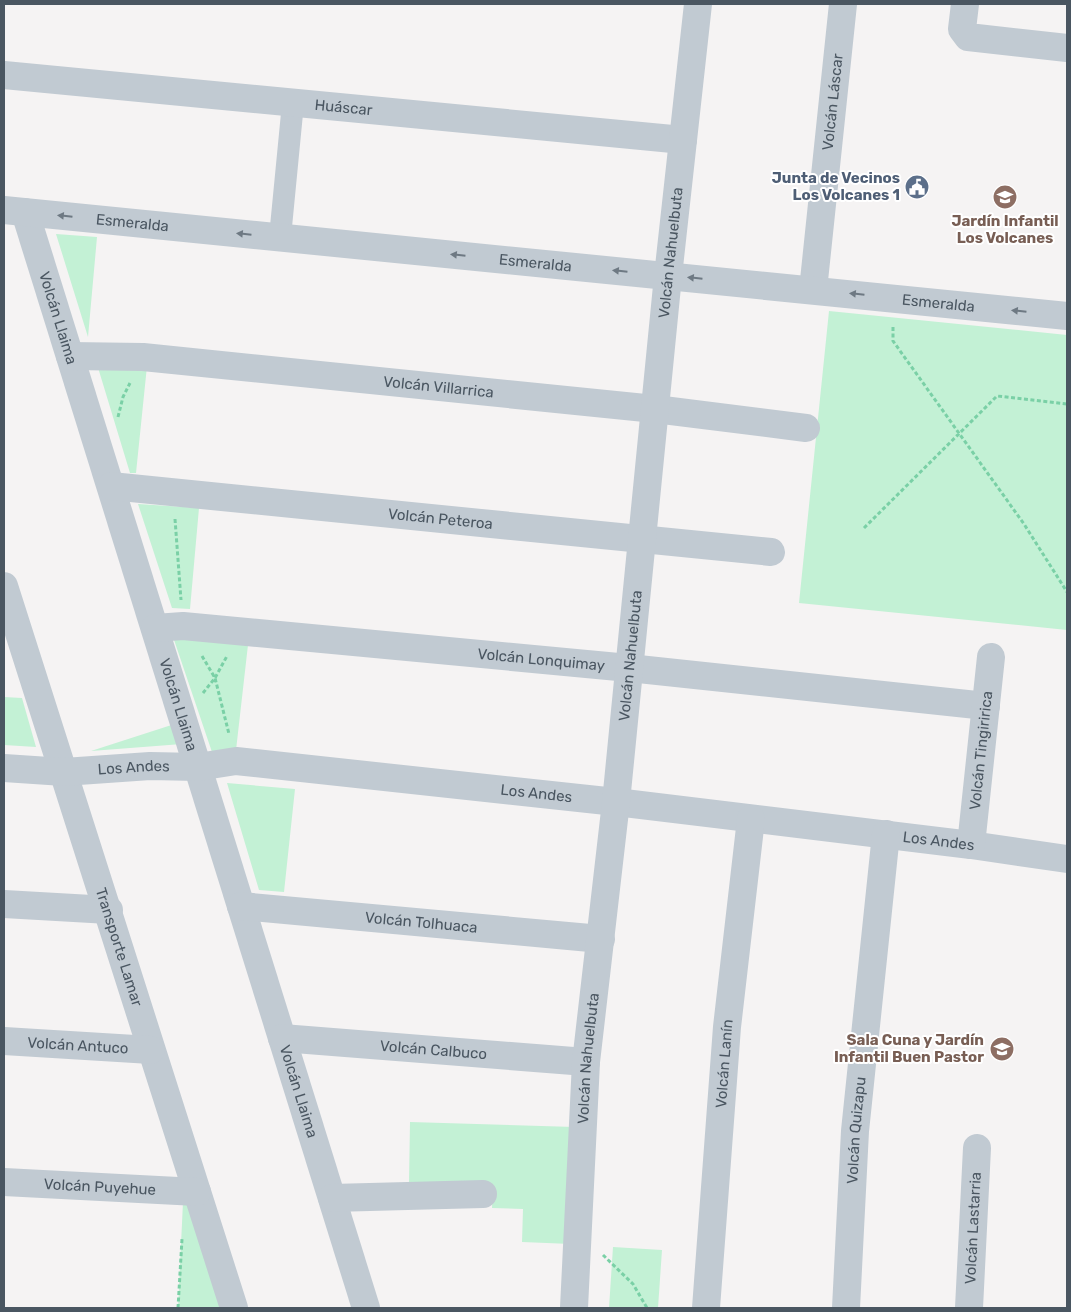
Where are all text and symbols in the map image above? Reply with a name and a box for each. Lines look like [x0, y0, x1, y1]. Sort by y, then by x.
street label: Volcán Láscar [819, 52, 847, 151]
street label: Huáscar [314, 96, 373, 119]
place label: Junta de Vecinos Los Volcanes 1 [772, 169, 900, 204]
public building icon: Junta de Vecinos Los Volcanes 1 [904, 174, 930, 200]
school or university icon: Jardín Infantil Los Volcanes [992, 184, 1018, 210]
street label: Volcán Nahuelbuta [655, 186, 687, 319]
street label: Esmeralda [95, 210, 170, 235]
one-way arrow [57, 212, 73, 220]
place label: Jardín Infantil Los Volcanes [951, 212, 1059, 247]
one-way arrow [236, 230, 252, 238]
street label: Esmeralda [498, 250, 573, 276]
one-way arrow [450, 251, 466, 259]
one-way arrow [612, 267, 628, 275]
street label: Volcán Llaima [35, 269, 81, 367]
one-way arrow [687, 274, 703, 282]
one-way arrow [849, 290, 865, 298]
street label: Esmeralda [901, 291, 976, 316]
one-way arrow [1010, 307, 1026, 315]
street label: Volcán Villarrica [382, 372, 495, 402]
street label: Volcán Peteroa [387, 505, 494, 533]
street label: Volcán Nahuelbuta [615, 589, 646, 722]
street label: Volcán Lonquimay [477, 645, 606, 675]
street label: Volcán Llaima [155, 656, 201, 753]
street label: Volcán Tingiririca [966, 690, 996, 811]
street label: Los Andes [97, 757, 170, 779]
street label: Los Andes [500, 781, 574, 806]
street label: Los Andes [902, 828, 976, 854]
street label: Transporte Lamar [92, 886, 146, 1009]
street label: Volcán Tolhuaca [364, 908, 478, 937]
street label: Volcán Nahuelbuta [574, 992, 603, 1125]
street label: Volcán Lanín [712, 1018, 737, 1109]
place label: Sala Cuna y Jardín Infantil Buen Pastor [834, 1031, 984, 1066]
street label: Volcán Antuco [27, 1033, 129, 1058]
school or university icon: Sala Cuna y Jardín Infantil Buen Pastor [989, 1036, 1015, 1062]
street label: Volcán Calbuco [379, 1037, 488, 1063]
street label: Volcán Llaima [276, 1043, 322, 1140]
street label: Volcán Quizapu [843, 1076, 870, 1184]
street label: Volcán Lastarria [961, 1171, 985, 1285]
street label: Volcán Puyehue [43, 1175, 156, 1199]

